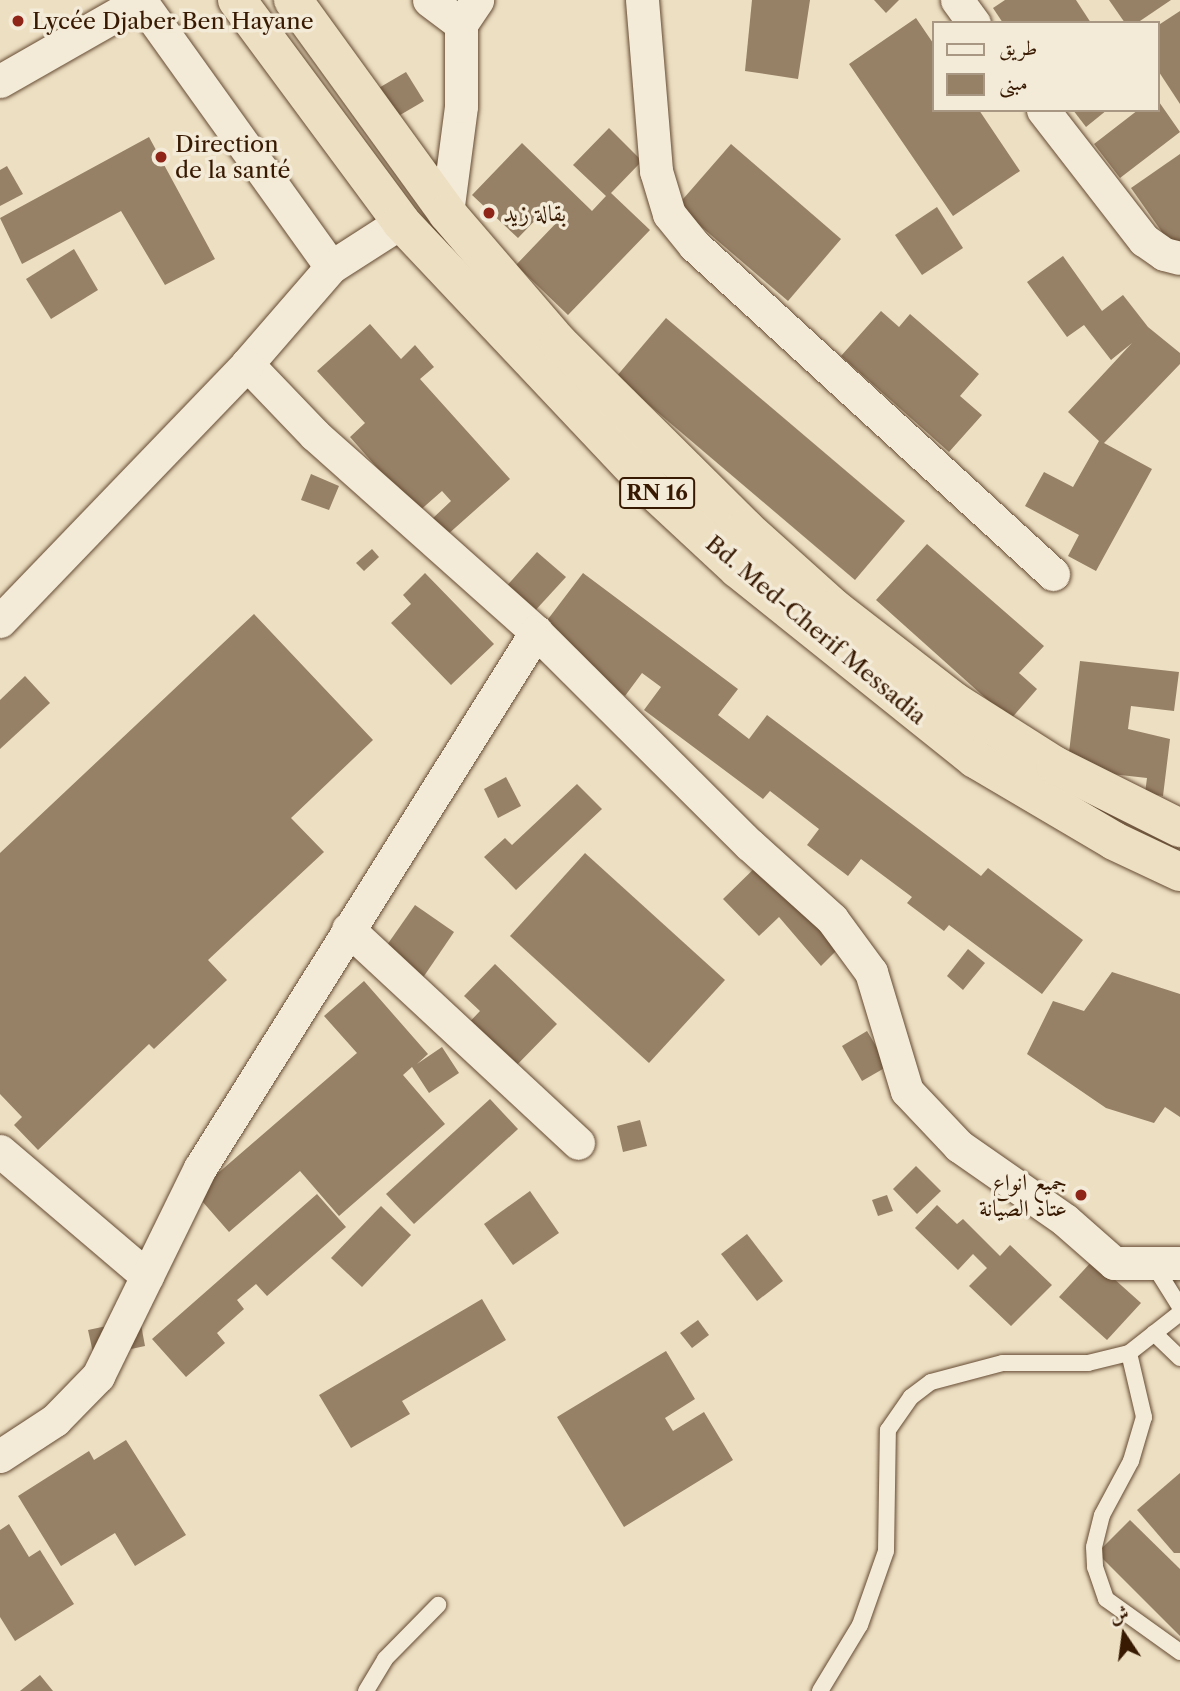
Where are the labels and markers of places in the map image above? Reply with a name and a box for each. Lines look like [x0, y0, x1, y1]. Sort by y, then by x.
place label: Lycée Djaber Ben Hayane [32, 7, 314, 35]
marker: Lycée Djaber Ben Hayane [10, 13, 26, 29]
place label: Direction de la santé [175, 130, 291, 184]
marker: Direction de la santé [153, 149, 169, 165]
place label: بقالة زيد [503, 199, 566, 227]
marker: بقالة زيد [481, 205, 497, 221]
place label: جميع انواع عتاد الصيانة [979, 1168, 1067, 1222]
marker: جميع انواع عتاد الصيانة [1073, 1187, 1089, 1203]

